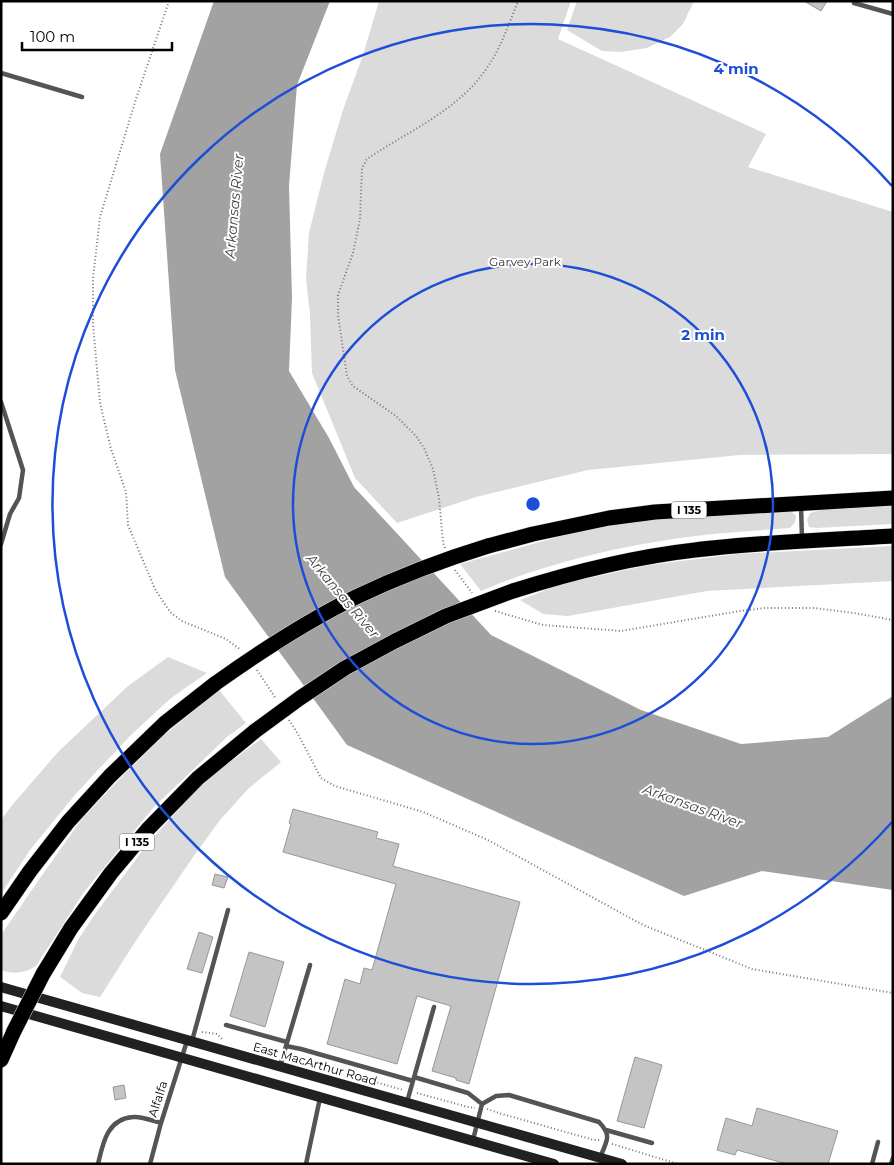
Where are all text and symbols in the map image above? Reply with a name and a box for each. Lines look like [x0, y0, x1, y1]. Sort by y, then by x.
scale bar [22, 20, 172, 52]
text: 100 m [30, 27, 75, 46]
text: 4 min [713, 59, 759, 78]
water label: Arkansas River [220, 153, 248, 260]
park label: Garvey Park [489, 254, 562, 269]
text: 2 min [681, 325, 725, 344]
centre of rings [524, 495, 542, 513]
road number: I 135 [672, 502, 706, 518]
water label: Arkansas River [302, 549, 384, 642]
water label: Arkansas River [640, 779, 746, 832]
road number: I 135 [120, 834, 154, 850]
street label: East MacArthur Road [251, 1039, 379, 1088]
street label: Alfalfa [145, 1079, 170, 1119]

